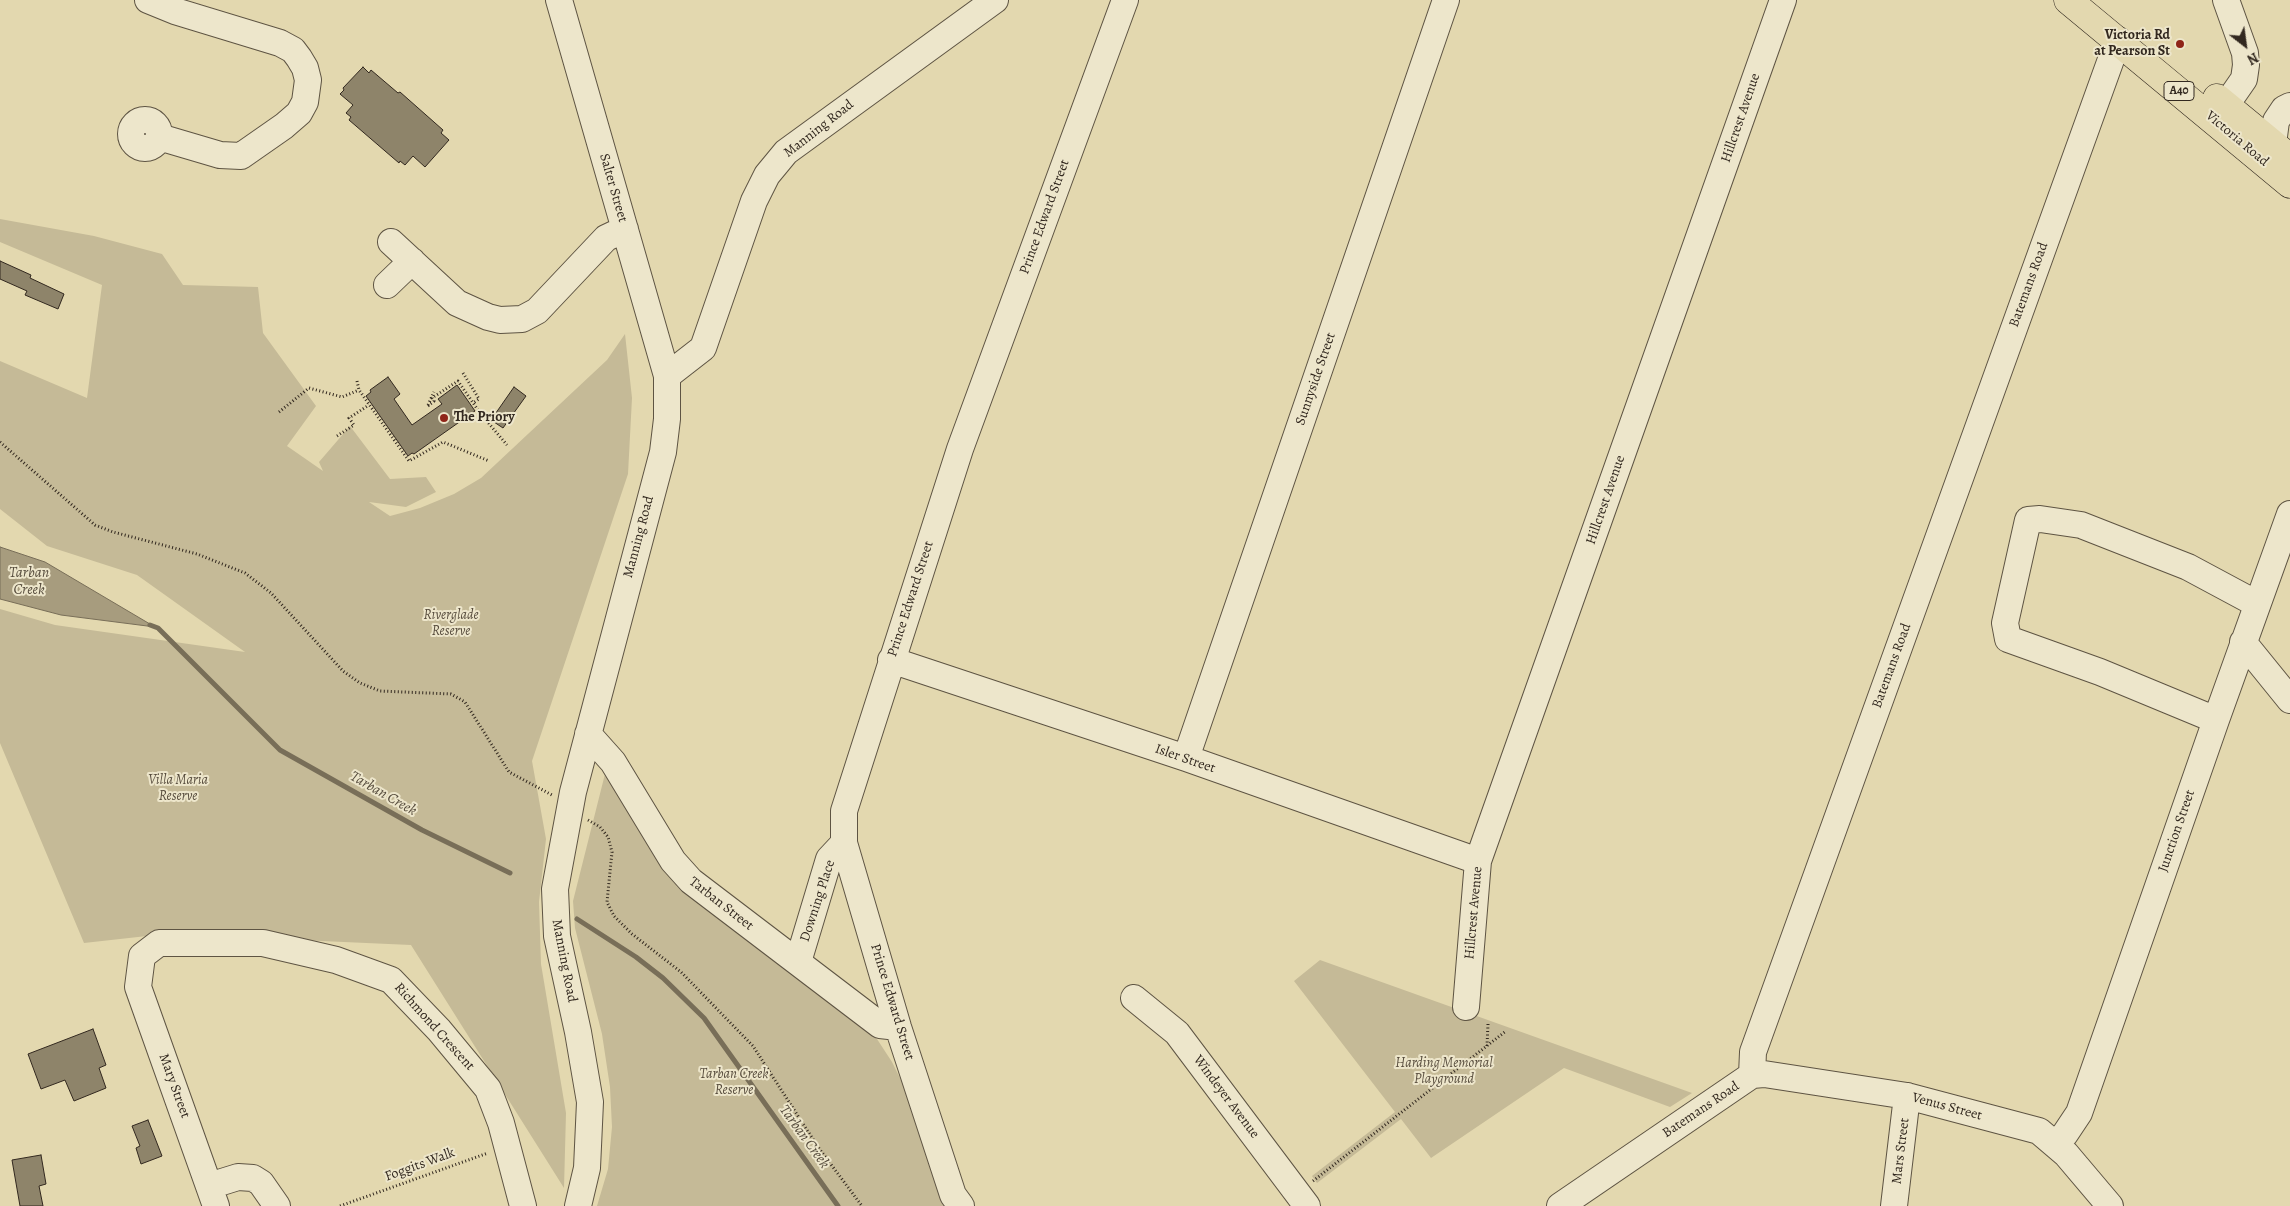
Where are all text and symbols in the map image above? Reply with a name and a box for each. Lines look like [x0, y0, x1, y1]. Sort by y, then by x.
north arrow [2220, 20, 2270, 70]
place label: Victoria Rd at Pearson St [2094, 28, 2170, 60]
marker: Victoria Rd at Pearson St [2174, 38, 2186, 50]
text: N [2244, 48, 2262, 69]
street label: Hillcrest Avenue [1718, 71, 1764, 165]
road number: A40 [2164, 82, 2194, 100]
street label: Manning Road [781, 96, 857, 162]
street label: Victoria Road [2202, 108, 2272, 170]
street label: Salter Street [595, 152, 631, 224]
street label: Prince Edward Street [1016, 157, 1074, 277]
street label: Batemans Road [2006, 240, 2052, 330]
street label: Sunnyside Street [1292, 330, 1340, 428]
place label: The Priory [454, 410, 515, 426]
marker: The Priory [438, 412, 450, 424]
street label: Hillcrest Avenue [1583, 453, 1629, 547]
street label: Manning Road [620, 494, 658, 580]
street label: Prince Edward Street [884, 539, 938, 659]
water label: Tarban Creek [9, 564, 49, 599]
park label: Riverglade Reserve [424, 608, 478, 640]
street label: Batemans Road [1869, 621, 1915, 711]
street label: Isler Street [1153, 741, 1217, 777]
water label: Tarban Creek [346, 768, 420, 820]
park label: Villa Maria Reserve [148, 773, 208, 806]
street label: Junction Street [2155, 788, 2199, 874]
street label: Downing Place [797, 858, 839, 944]
street label: Hillcrest Avenue [1462, 866, 1486, 960]
street label: Tarban Street [685, 874, 757, 934]
street label: Manning Road [548, 918, 580, 1004]
street label: Prince Edward Street [866, 942, 918, 1062]
street label: Richmond Crescent [390, 980, 478, 1074]
street label: Mary Street [155, 1052, 193, 1120]
street label: Windeyer Avenue [1189, 1052, 1263, 1142]
park label: Harding Memorial Playground [1395, 1056, 1493, 1088]
park label: Tarban Creek Reserve [699, 1067, 769, 1100]
street label: Batemans Road [1659, 1078, 1743, 1142]
street label: Venus Street [1910, 1090, 1984, 1124]
water label: Tarban Creek [775, 1102, 833, 1172]
street label: Mars Street [1889, 1117, 1913, 1185]
street label: Foggits Walk [383, 1145, 457, 1185]

